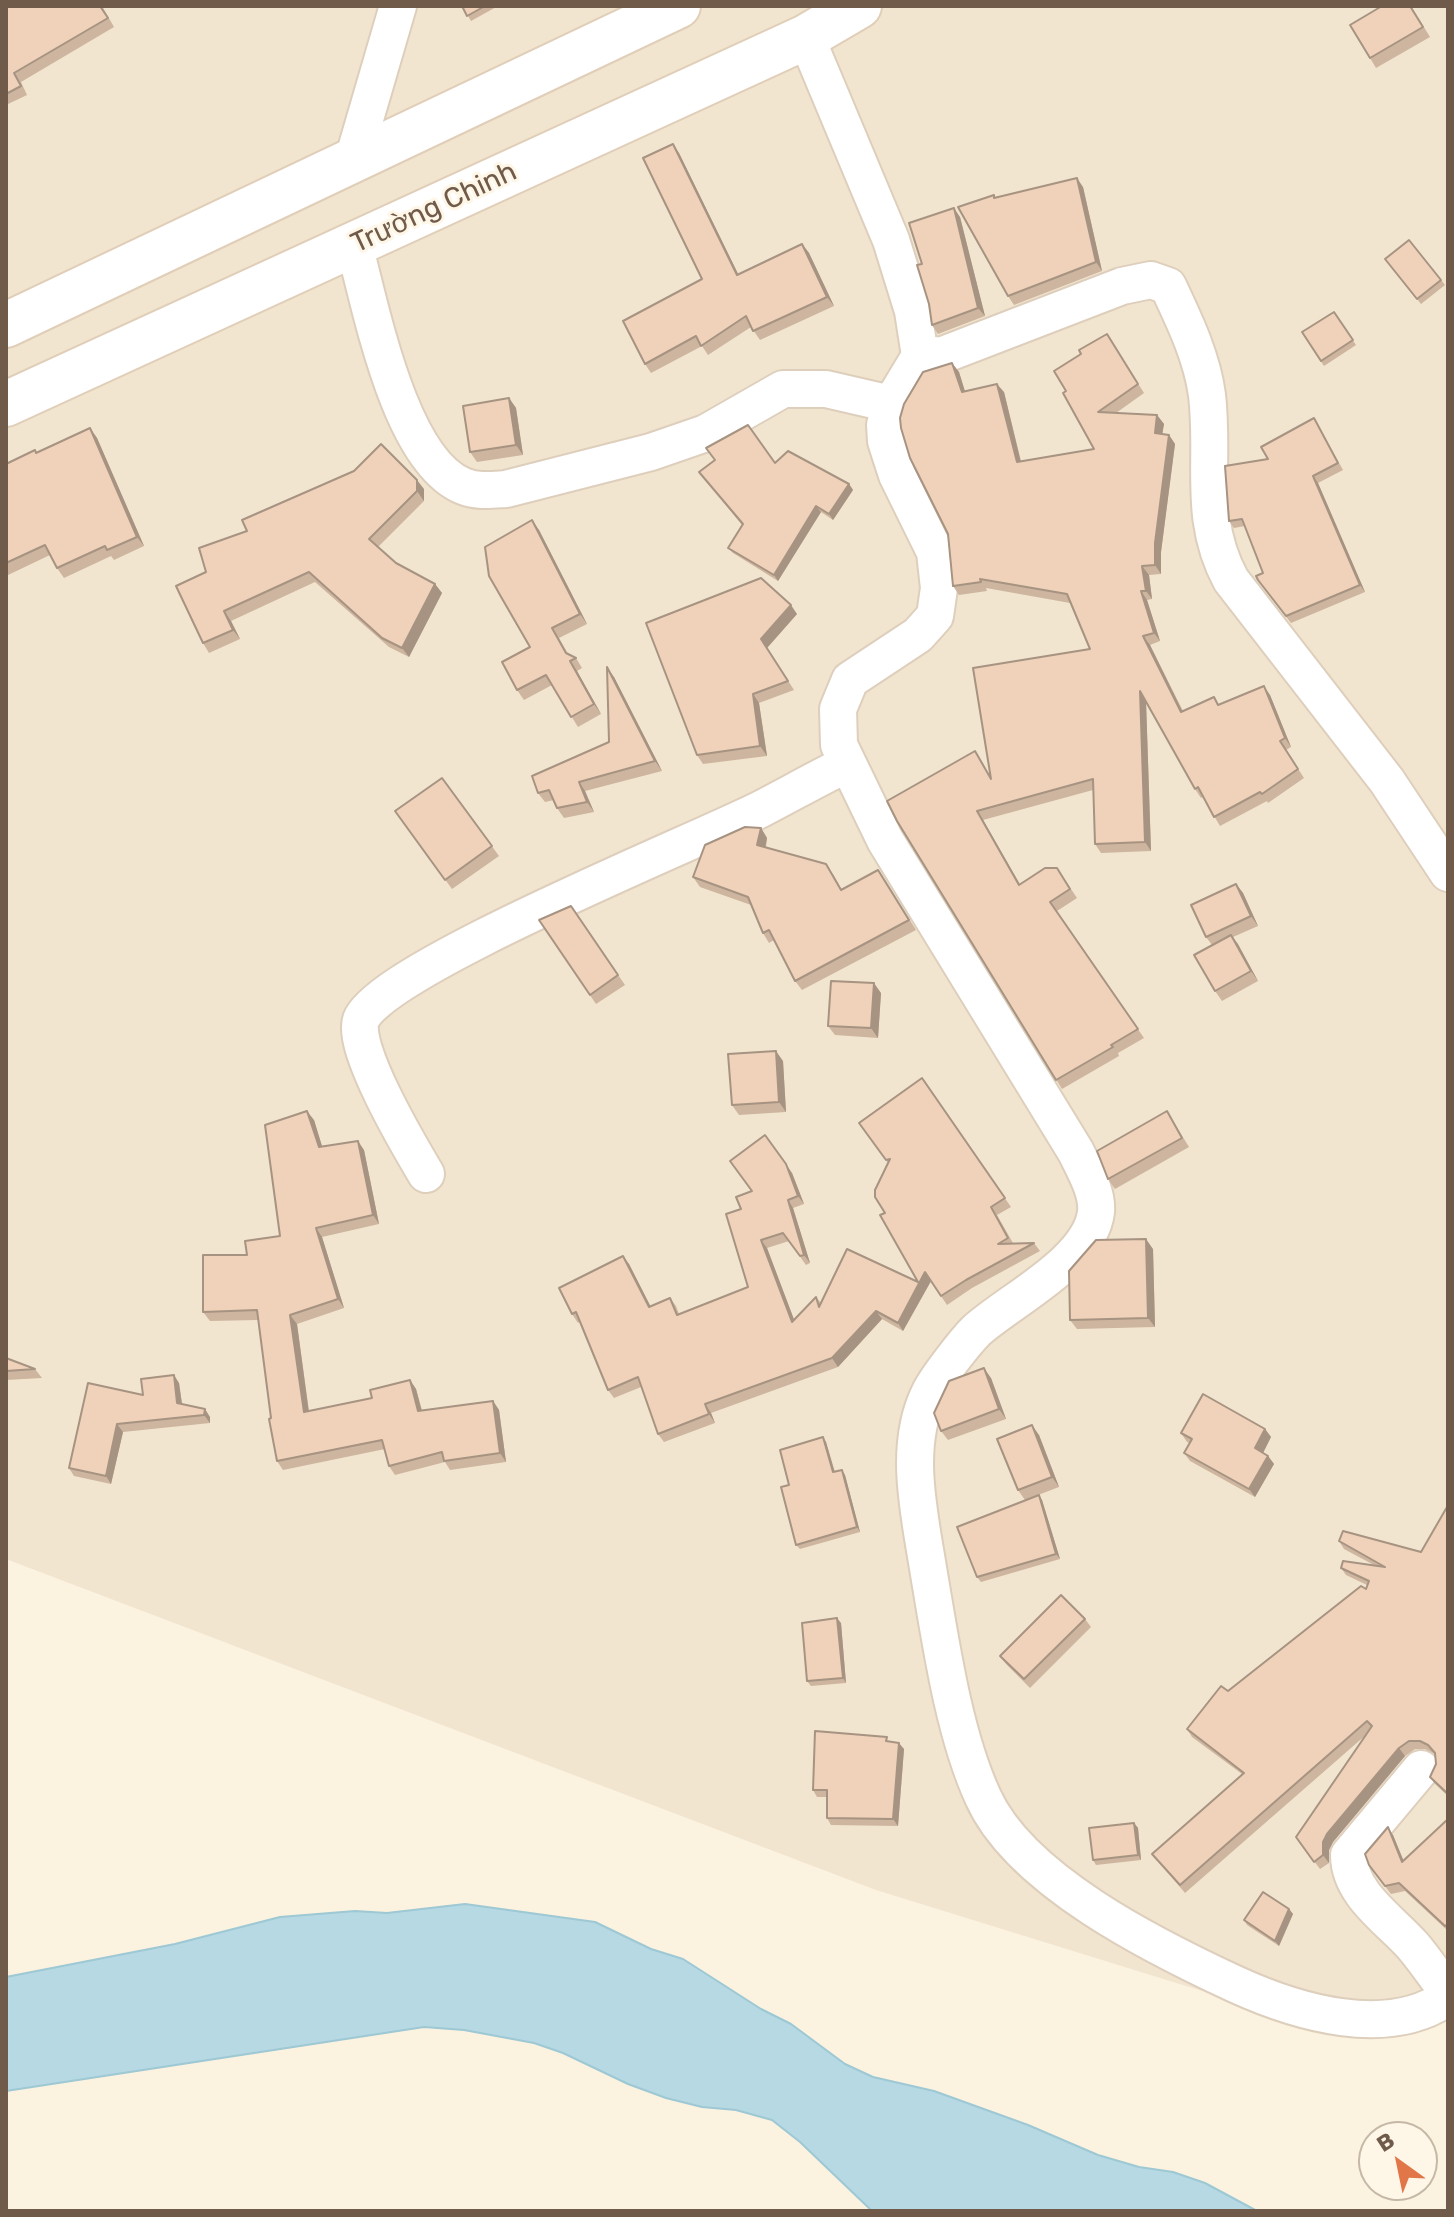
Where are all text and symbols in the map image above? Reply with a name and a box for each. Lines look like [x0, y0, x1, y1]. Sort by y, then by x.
street label: Trường Chinh [346, 155, 522, 261]
north arrow [1358, 2121, 1438, 2201]
text: B [1372, 2127, 1400, 2158]

